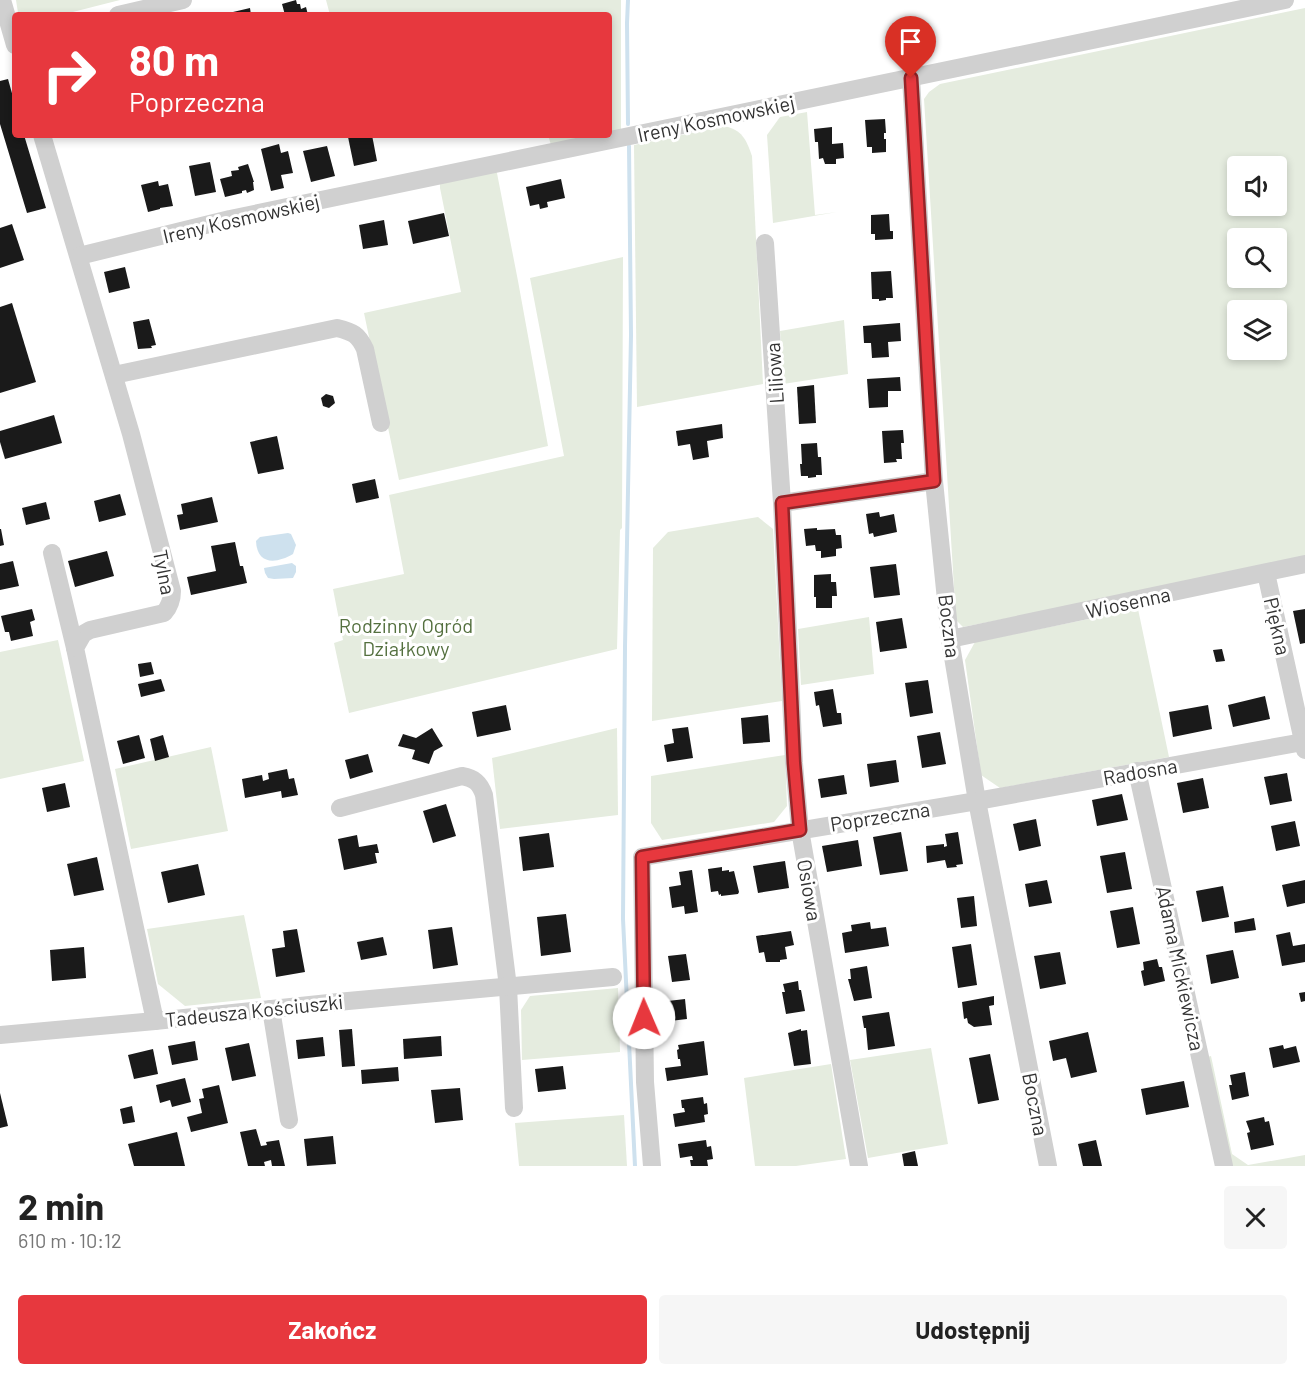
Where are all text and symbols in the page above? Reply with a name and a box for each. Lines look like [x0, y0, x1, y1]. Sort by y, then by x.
pin [885, 16, 936, 78]
icon: arrive [894, 25, 927, 58]
text: 80 m [129, 34, 219, 84]
icon: right [30, 36, 108, 114]
text: Poprzeczna [129, 85, 265, 117]
street label: Ireny Kosmowskiej [635, 90, 797, 146]
map controls [1227, 156, 1287, 360]
button: sound [1227, 156, 1287, 216]
street label: Ireny Kosmowskiej [160, 188, 322, 248]
button: search [1227, 228, 1287, 288]
button: layers [1227, 300, 1287, 360]
street label: Liliowa [760, 342, 788, 404]
street label: Tylna [149, 547, 181, 597]
street label: Wiosenna [1084, 581, 1172, 623]
street label: Boczna [934, 593, 966, 659]
street label: Piękna [1260, 595, 1296, 657]
park label: Rodzinny Ogród Działkowy [339, 613, 473, 660]
street label: Radosna [1101, 753, 1179, 789]
street label: Poprzeczna [828, 796, 932, 836]
street label: Osiowa [793, 857, 827, 923]
street label: Adama Mickiewicza [1152, 883, 1210, 1053]
position arrow [612, 986, 676, 1050]
street label: Tadeusza Kościuszki [164, 989, 344, 1031]
street label: Boczna [1018, 1070, 1054, 1138]
text: 2 min [18, 1184, 104, 1227]
button: close [1224, 1186, 1287, 1249]
text: 610 m · 10:12 [18, 1228, 122, 1252]
button: Zakończ [18, 1295, 647, 1364]
button: Udostępnij [659, 1295, 1287, 1364]

